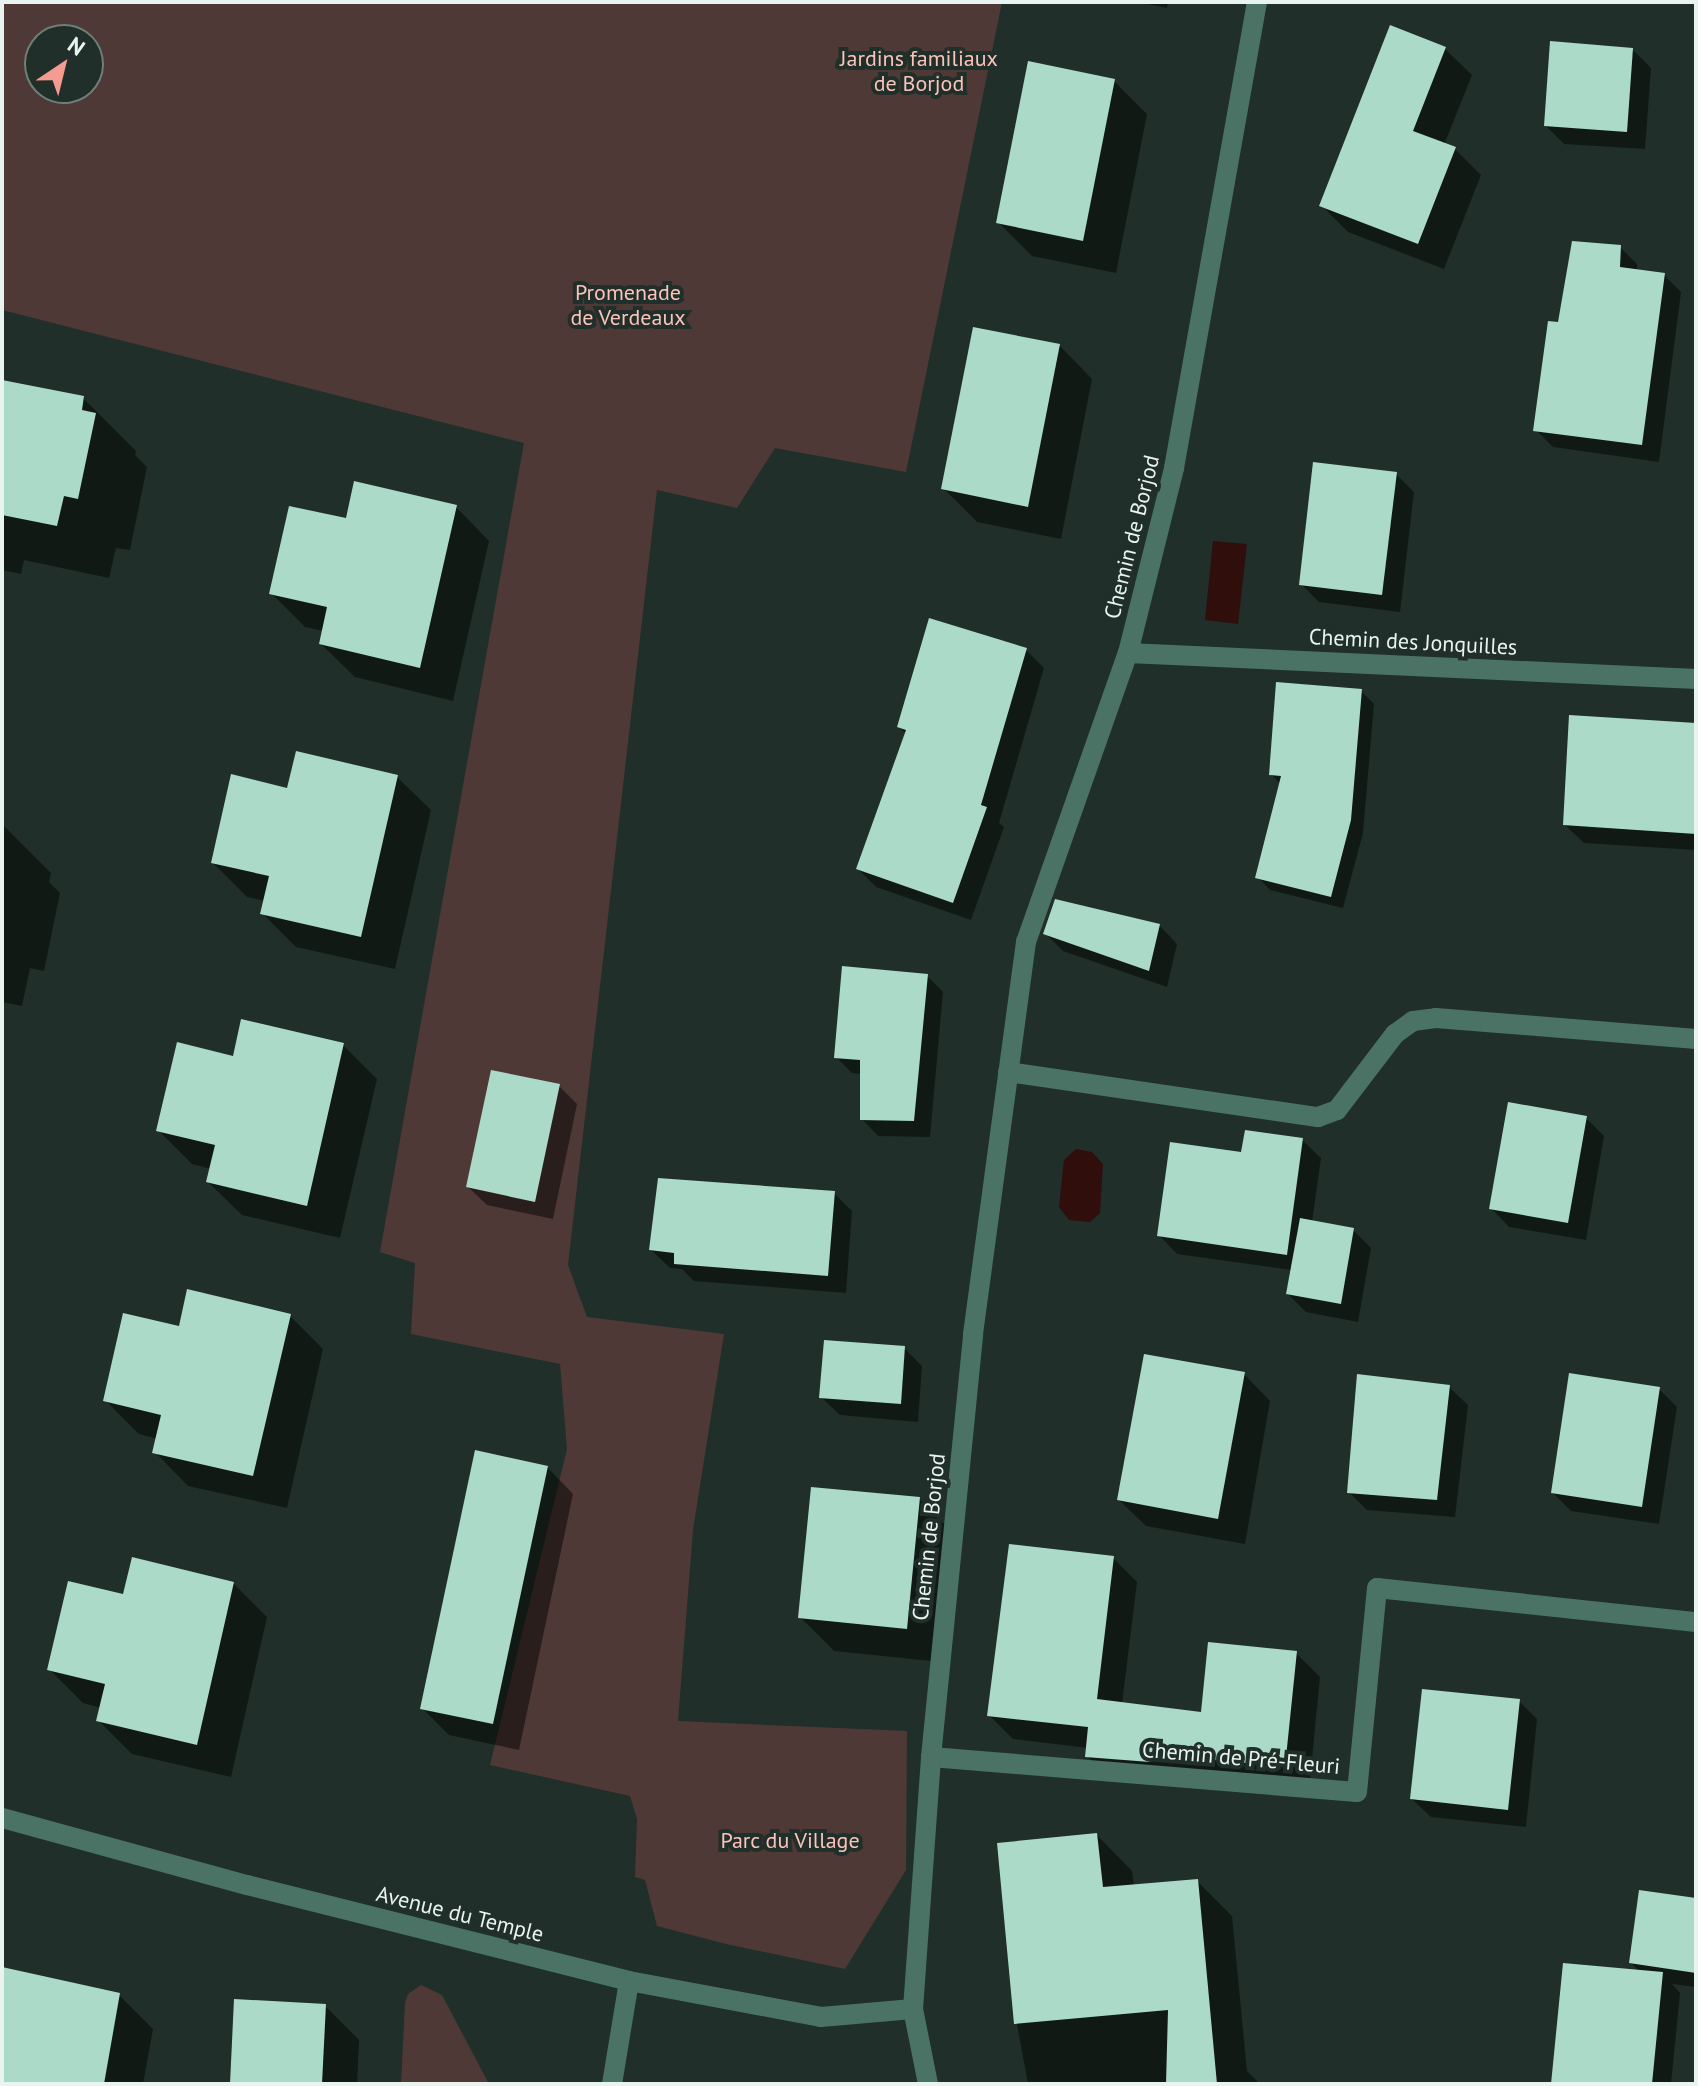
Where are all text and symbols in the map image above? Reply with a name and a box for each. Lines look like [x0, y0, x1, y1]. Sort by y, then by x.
north arrow [24, 24, 104, 104]
text: N [63, 30, 91, 62]
park label: Jardins familiaux de Borjod [840, 45, 998, 96]
park label: Promenade de Verdeaux [570, 279, 686, 330]
street label: Chemin de Borjod [1099, 452, 1165, 622]
street label: Chemin des Jonquilles [1308, 623, 1518, 661]
street label: Chemin de Borjod [907, 1452, 951, 1622]
street label: Chemin de Pré-Fleuri [1141, 1736, 1341, 1780]
park label: Parc du Village [720, 1828, 860, 1854]
street label: Avenue du Temple [373, 1880, 547, 1948]

